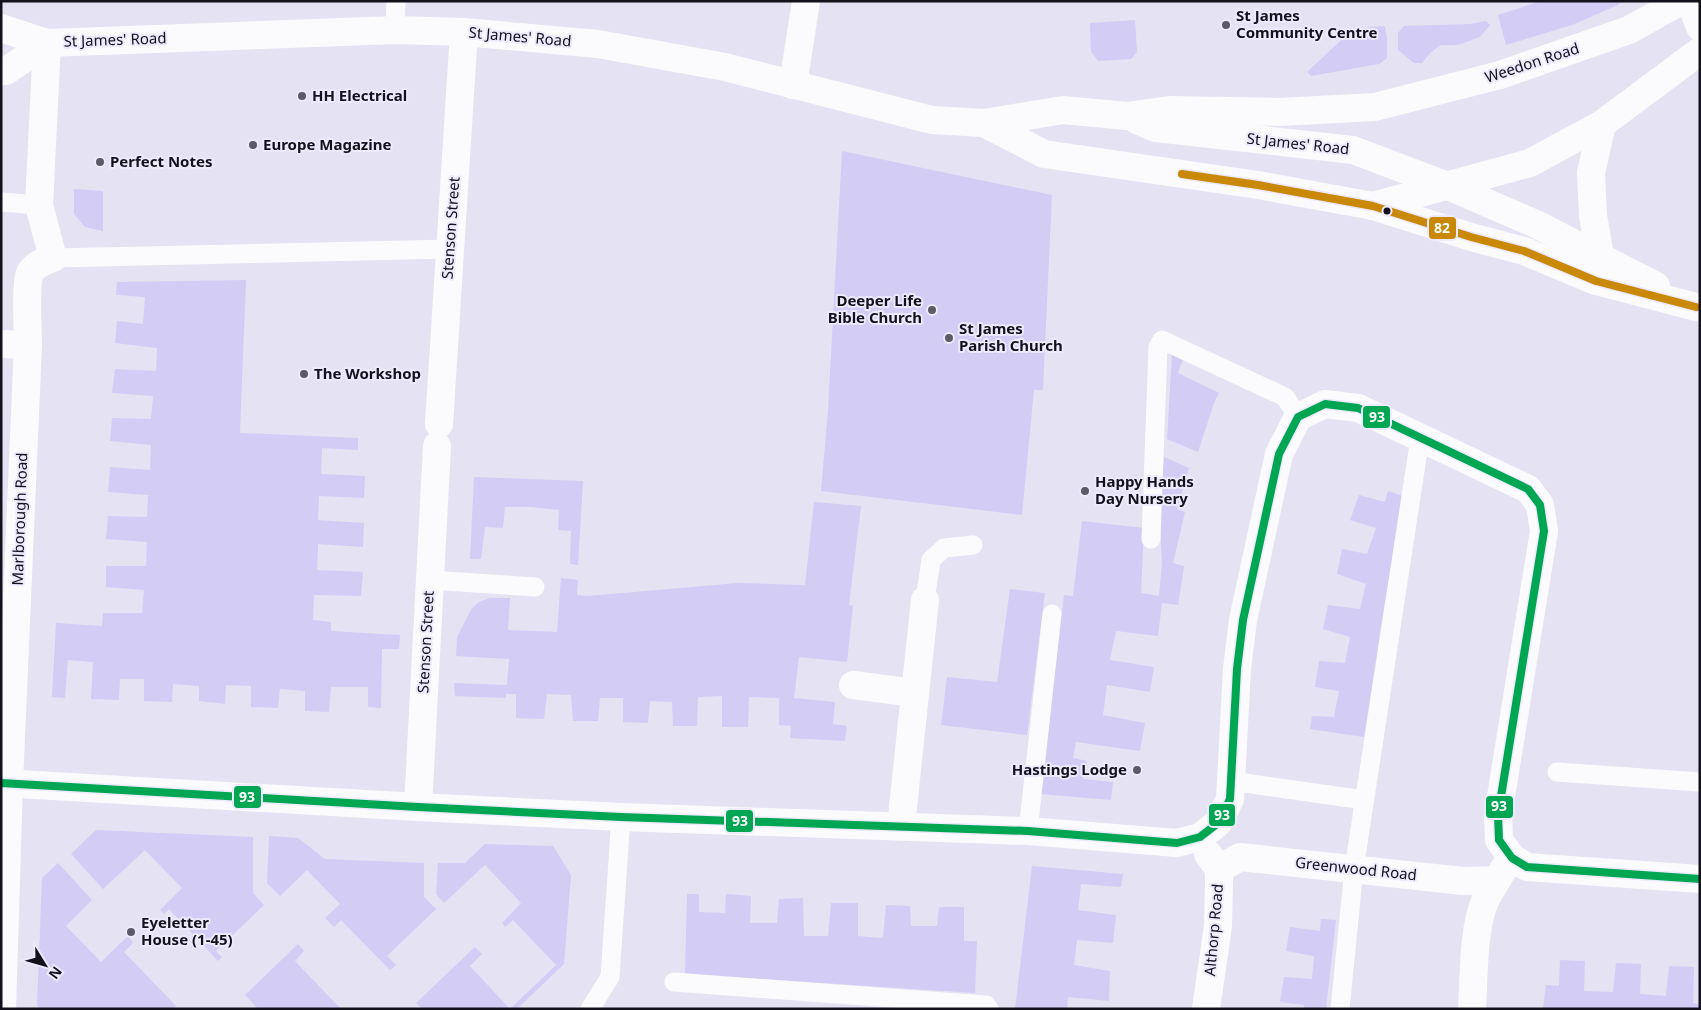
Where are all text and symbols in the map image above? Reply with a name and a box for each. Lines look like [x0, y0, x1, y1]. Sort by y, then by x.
place label: St James Community Centre [1236, 5, 1377, 42]
marker: St James Community Centre [1220, 19, 1232, 31]
street label: St James' Road [468, 22, 572, 50]
street label: St James' Road [63, 27, 167, 51]
street label: Weedon Road [1482, 37, 1581, 87]
place label: HH Electrical [312, 85, 407, 105]
marker: HH Electrical [296, 90, 308, 102]
street label: St James' Road [1246, 128, 1350, 158]
place label: Europe Magazine [263, 134, 391, 154]
marker: Europe Magazine [247, 139, 259, 151]
place label: Perfect Notes [110, 151, 212, 171]
marker: Perfect Notes [94, 156, 106, 168]
street label: Stenson Street [436, 175, 464, 280]
unlabelled marker [1382, 206, 1392, 216]
line badge: 82 [1428, 216, 1457, 240]
text: 82 [1434, 218, 1450, 237]
place label: Deeper Life Bible Church [828, 290, 922, 327]
marker: Deeper Life Bible Church [926, 304, 938, 316]
place label: St James Parish Church [959, 318, 1063, 355]
marker: St James Parish Church [943, 332, 955, 344]
place label: The Workshop [314, 363, 421, 383]
marker: The Workshop [298, 368, 310, 380]
line badge: 93 [1362, 405, 1391, 429]
text: 93 [1369, 407, 1385, 426]
street label: Marlborough Road [7, 452, 31, 586]
place label: Happy Hands Day Nursery [1095, 471, 1194, 508]
marker: Happy Hands Day Nursery [1079, 485, 1091, 497]
street label: Stenson Street [412, 590, 438, 694]
place label: Hastings Lodge [1012, 759, 1127, 779]
marker: Hastings Lodge [1131, 764, 1143, 776]
line badge: 93 [233, 785, 262, 809]
text: 93 [239, 787, 255, 806]
line badge: 93 [1485, 795, 1514, 819]
text: 93 [1491, 796, 1507, 815]
line badge: 93 [1208, 803, 1236, 827]
text: 93 [1214, 805, 1230, 824]
line badge: 93 [725, 809, 754, 833]
text: 93 [732, 811, 748, 830]
street label: Greenwood Road [1294, 852, 1418, 884]
street label: Althorp Road [1199, 883, 1227, 977]
place label: Eyeletter House (1-45) [141, 912, 233, 949]
marker: Eyeletter House (1-45) [125, 926, 137, 938]
north arrow [20, 940, 70, 990]
text: N [45, 963, 67, 983]

